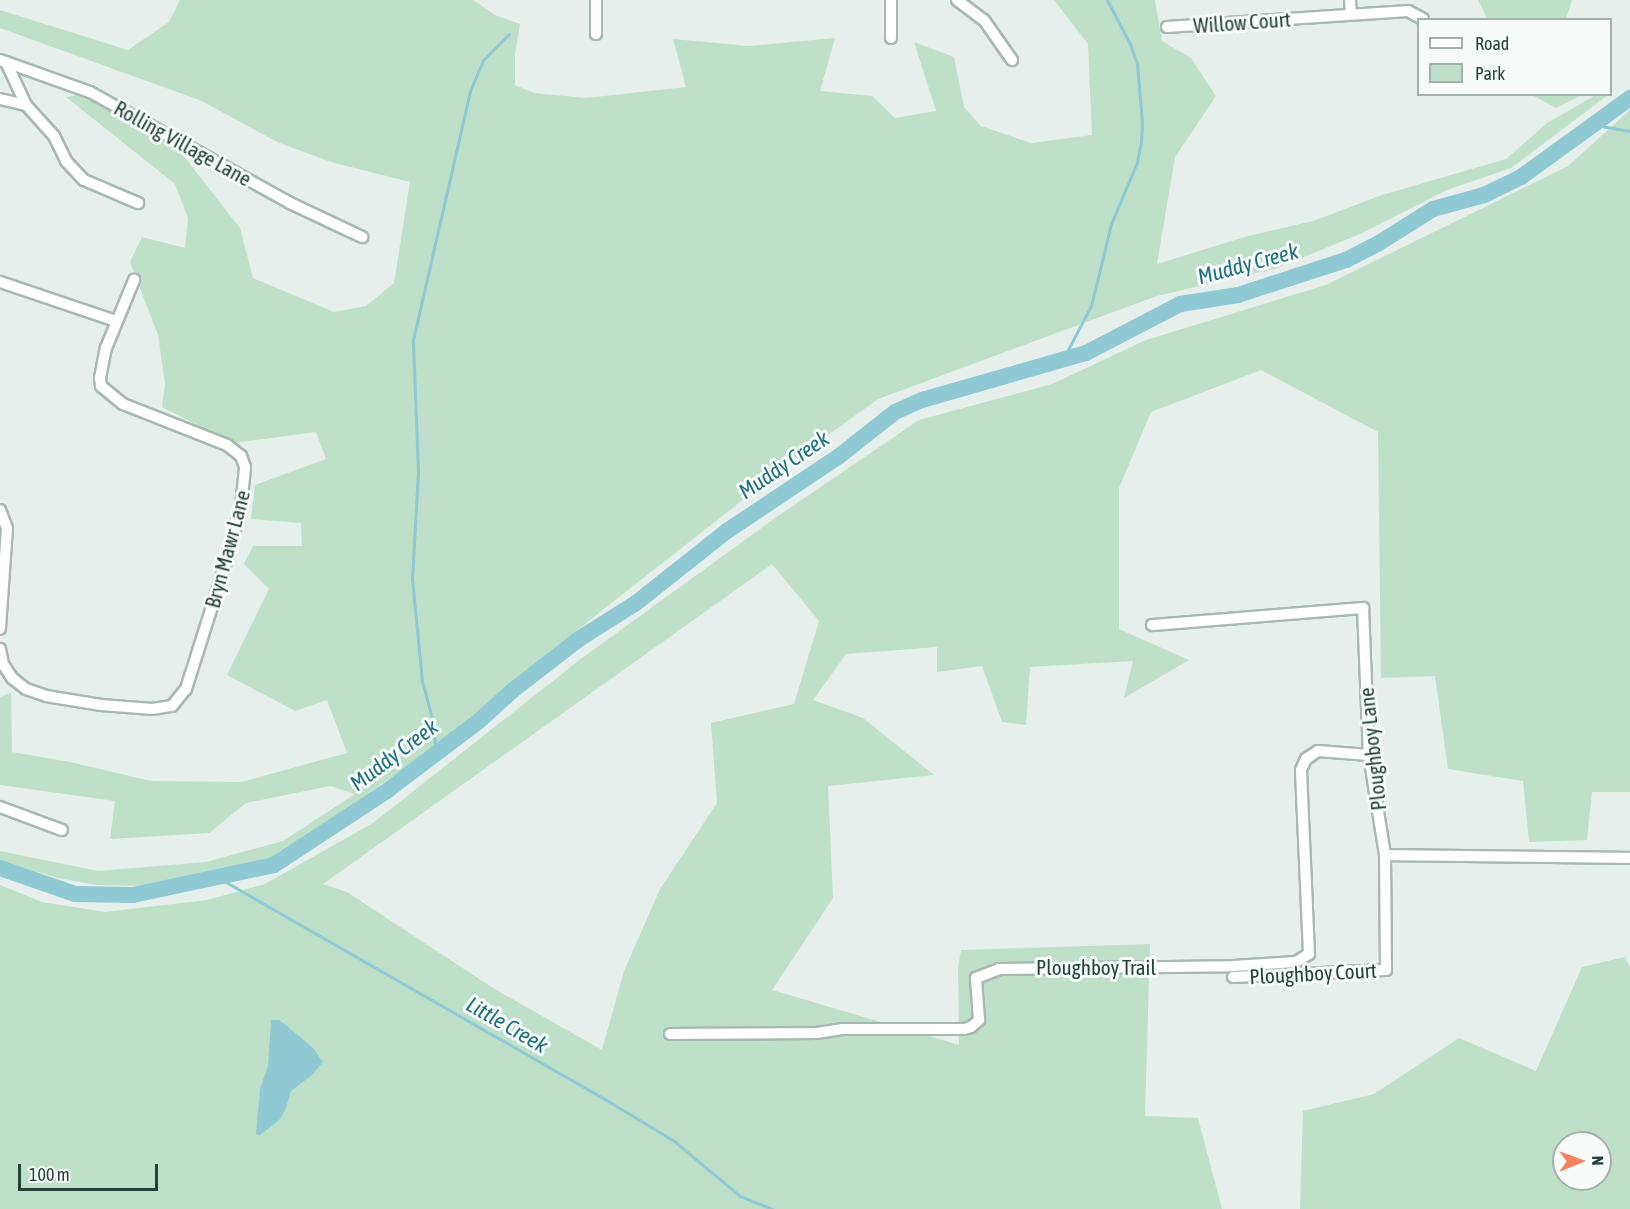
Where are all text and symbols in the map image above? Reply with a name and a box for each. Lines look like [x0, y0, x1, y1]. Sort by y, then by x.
street label: Willow Court [1192, 6, 1292, 38]
legend [1417, 18, 1612, 96]
text: Road [1475, 33, 1509, 54]
text: Park [1475, 63, 1505, 84]
street label: Rolling Village Lane [110, 95, 256, 191]
water label: Muddy Creek [1195, 238, 1301, 290]
water label: Muddy Creek [734, 425, 834, 505]
street label: Bryn Mawr Lane [199, 487, 255, 611]
street label: Ploughboy Lane [1353, 686, 1391, 812]
water label: Muddy Creek [345, 713, 443, 797]
street label: Ploughboy Trail [1036, 954, 1156, 980]
street label: Ploughboy Court [1249, 957, 1377, 989]
water label: Little Creek [462, 991, 552, 1059]
north arrow [1552, 1131, 1612, 1191]
scale bar [21, 1152, 160, 1190]
text: N [1589, 1156, 1607, 1166]
text: 100 m [29, 1164, 70, 1185]

